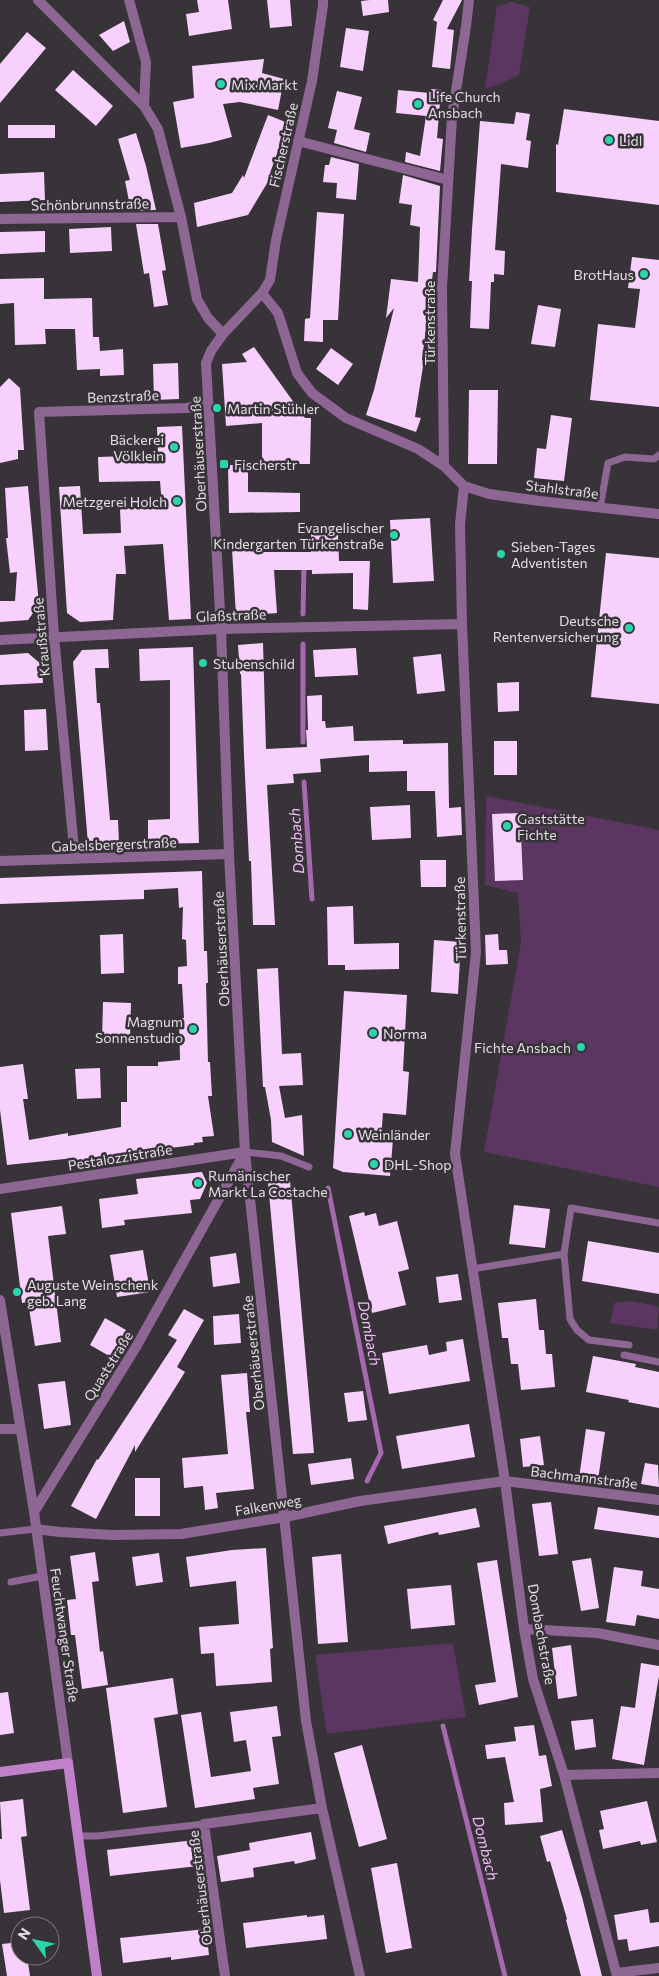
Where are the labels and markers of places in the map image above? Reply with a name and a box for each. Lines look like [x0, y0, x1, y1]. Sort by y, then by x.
place label: Mix Markt [231, 76, 298, 93]
marker: Mix Markt [215, 78, 227, 90]
place label: Life Church Ansbach [428, 88, 501, 121]
marker: Life Church Ansbach [412, 98, 424, 110]
place label: Lidl [619, 132, 642, 149]
marker: Lidl [603, 134, 615, 146]
place label: BrotHaus [574, 266, 634, 283]
marker: BrotHaus [638, 268, 650, 280]
place label: Martin Stühler [227, 400, 320, 417]
marker: Martin Stühler [211, 402, 223, 414]
place label: Bäckerei Völklein [110, 431, 164, 464]
marker: Bäckerei Völklein [168, 441, 180, 453]
place label: Fischerstr [234, 456, 298, 473]
marker: Fischerstr [218, 458, 230, 470]
place label: Metzgerei Holch [62, 493, 167, 510]
marker: Metzgerei Holch [171, 495, 183, 507]
place label: Evangelischer Kindergarten Türkenstraße [213, 519, 384, 552]
marker: Evangelischer Kindergarten Türkenstraße [388, 529, 400, 541]
place label: Sieben-Tages Adventisten [511, 538, 595, 571]
marker: Sieben-Tages Adventisten [495, 548, 507, 560]
place label: Deutsche Rentenversicherung [493, 612, 619, 645]
marker: Deutsche Rentenversicherung [623, 622, 635, 634]
place label: Stubenschild [213, 655, 295, 672]
marker: Stubenschild [197, 657, 209, 669]
place label: Gaststätte Fichte [517, 810, 585, 843]
marker: Gaststätte Fichte [501, 820, 513, 832]
place label: Magnum Sonnenstudio [95, 1013, 183, 1046]
marker: Magnum Sonnenstudio [187, 1023, 199, 1035]
place label: Norma [383, 1025, 427, 1042]
marker: Norma [367, 1027, 379, 1039]
place label: Fichte Ansbach [474, 1039, 571, 1056]
marker: Fichte Ansbach [575, 1041, 587, 1053]
place label: Weinländer [358, 1126, 431, 1143]
marker: Weinländer [342, 1128, 354, 1140]
place label: DHL-Shop [384, 1156, 452, 1173]
marker: DHL-Shop [368, 1158, 380, 1170]
place label: Rumänischer Markt La Costache [208, 1167, 328, 1200]
marker: Rumänischer Markt La Costache [192, 1177, 204, 1189]
place label: Auguste Weinschenk geb. Lang [27, 1276, 159, 1309]
marker: Auguste Weinschenk geb. Lang [11, 1286, 23, 1298]

